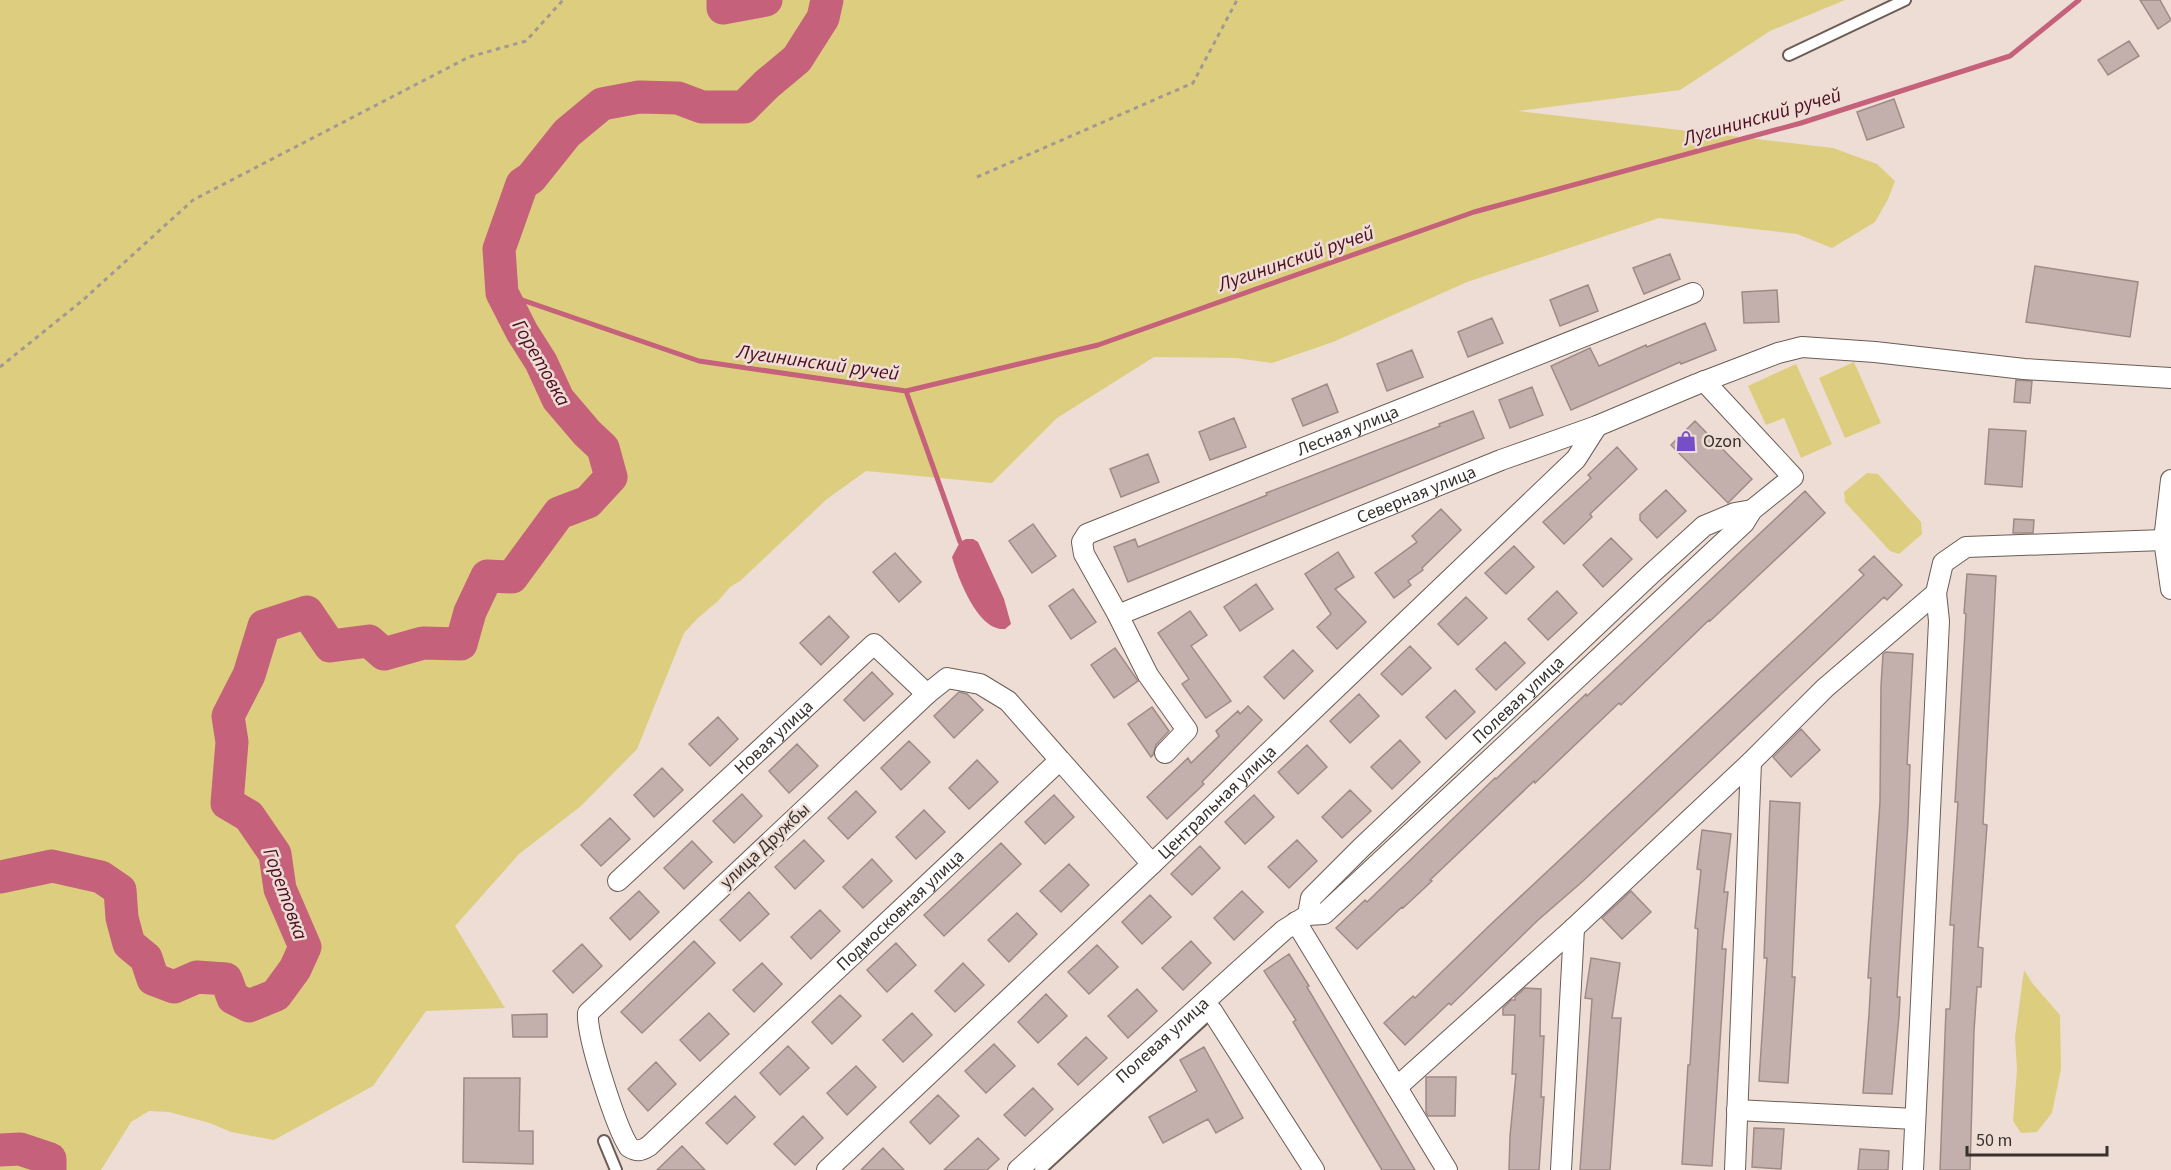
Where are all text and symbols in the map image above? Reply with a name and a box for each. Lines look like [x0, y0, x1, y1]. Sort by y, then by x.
water label: Лугининский ручей [1679, 81, 1844, 153]
water label: Лугининский ручей [1213, 219, 1378, 299]
water label: Горетовка [505, 315, 577, 412]
water label: Лугининский ручей [734, 338, 901, 388]
street label: Лесная улица [1293, 399, 1402, 462]
shop icon: Ozon [1674, 429, 1698, 453]
place label: Ozon [1703, 429, 1742, 454]
street label: Северная улица [1353, 459, 1480, 530]
street label: Полевая улица [1466, 650, 1570, 749]
street label: Новая улица [728, 694, 819, 780]
street label: Центральная улица [1152, 739, 1282, 865]
street label: улица Дружбы [714, 798, 816, 894]
water label: Горетовка [255, 844, 315, 944]
street label: Подмосковная улица [831, 844, 970, 977]
street label: Полевая улица [1110, 991, 1214, 1089]
scale bar [1967, 1119, 2106, 1157]
text: 50 m [1976, 1128, 2012, 1153]

